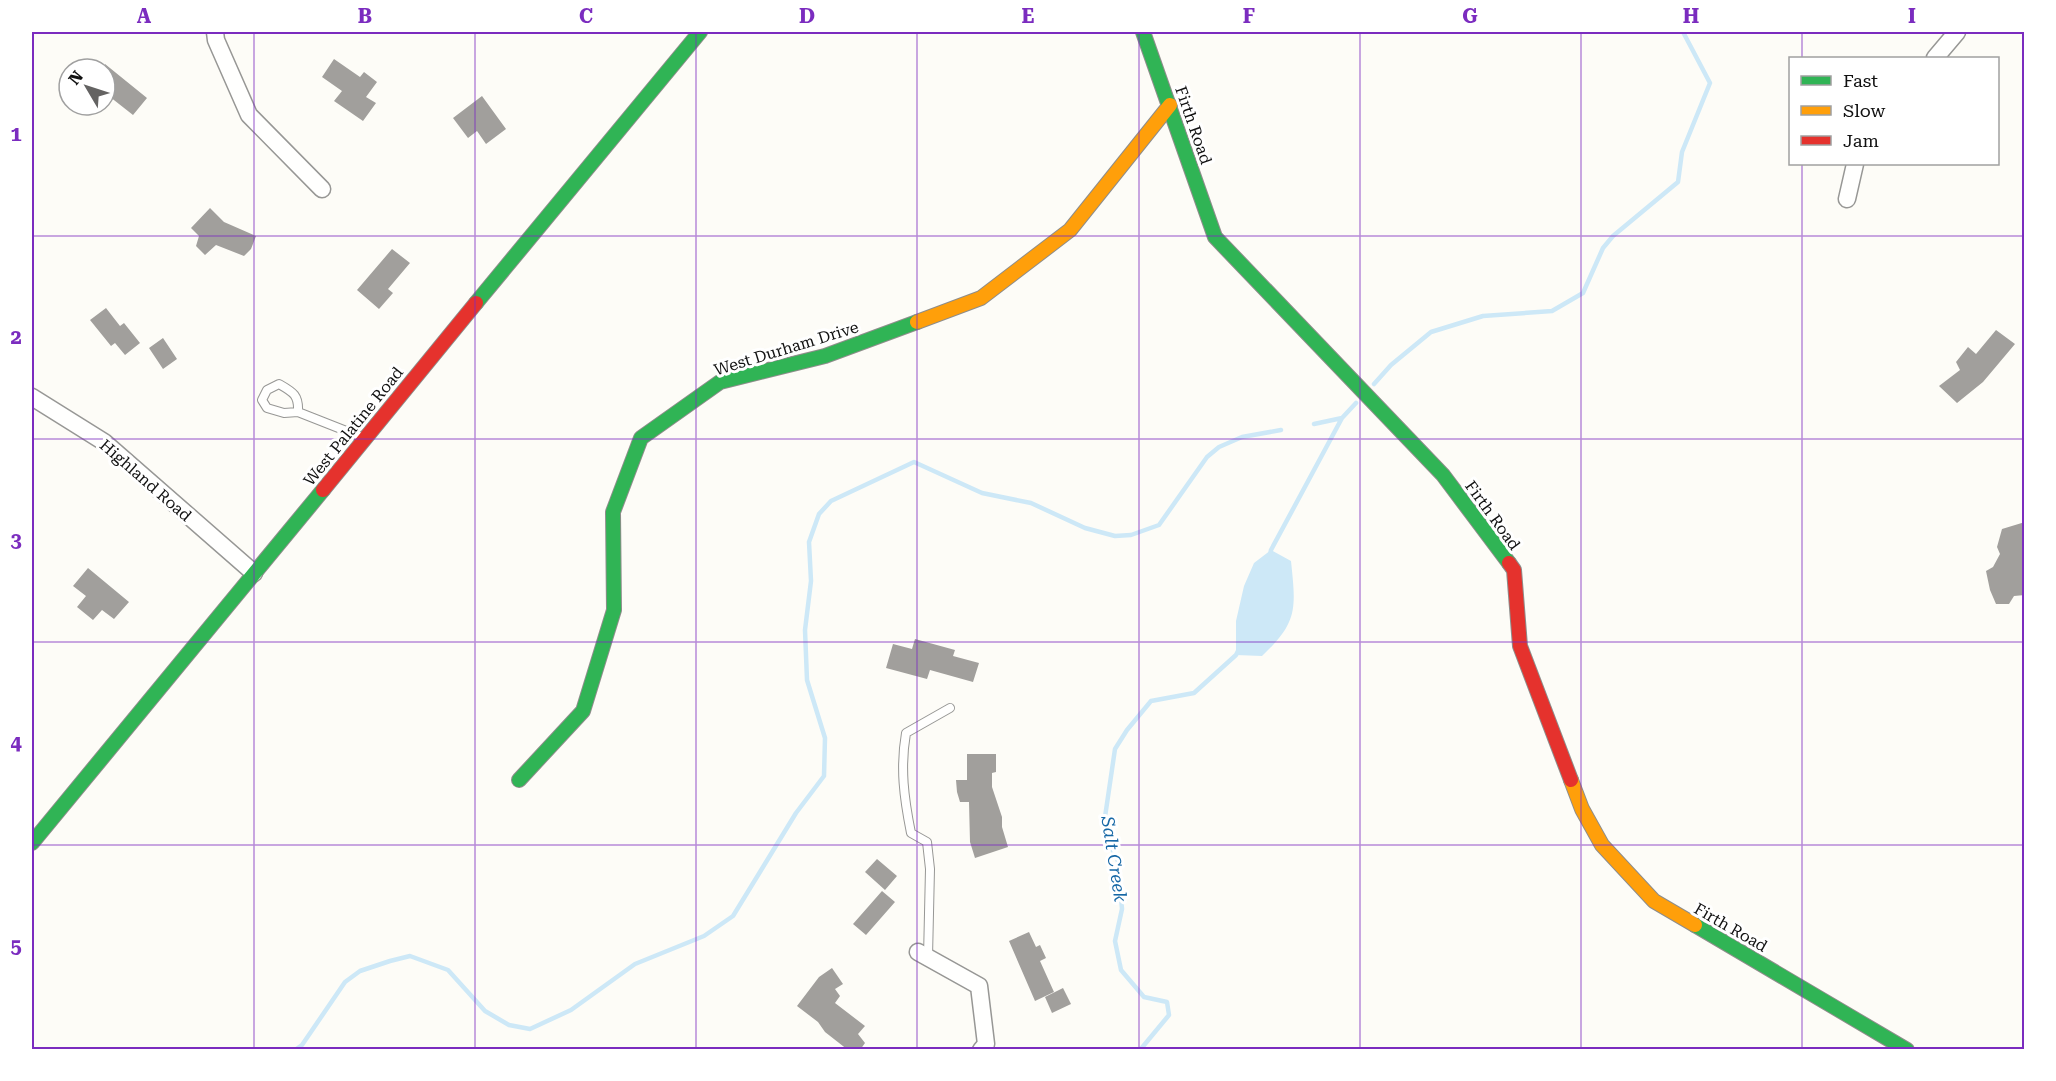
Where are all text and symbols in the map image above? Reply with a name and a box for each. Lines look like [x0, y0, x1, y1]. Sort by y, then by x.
text: A [137, 4, 152, 28]
text: B [358, 4, 372, 28]
text: C [579, 4, 593, 28]
text: D [799, 4, 815, 28]
text: E [1022, 4, 1035, 28]
text: F [1243, 4, 1255, 28]
text: G [1462, 4, 1478, 28]
text: H [1683, 4, 1699, 28]
text: I [1908, 4, 1916, 28]
north arrow [57, 57, 117, 117]
legend [1789, 57, 1999, 165]
text: N [64, 67, 87, 89]
text: Fast [1843, 70, 1878, 91]
street label: Firth Road [1171, 84, 1216, 167]
text: Slow [1843, 100, 1885, 121]
text: 1 [10, 122, 22, 146]
text: Jam [1843, 130, 1879, 151]
street label: West Durham Drive [711, 317, 861, 380]
text: 2 [10, 325, 22, 349]
street label: West Palatine Road [300, 363, 407, 490]
street label: Highland Road [96, 435, 195, 525]
street label: Firth Road [1461, 477, 1524, 554]
text: 3 [10, 528, 22, 552]
text: 4 [10, 731, 22, 755]
water label: Salt Creek [1097, 814, 1132, 903]
street label: Firth Road [1691, 899, 1771, 956]
text: 5 [10, 934, 22, 958]

